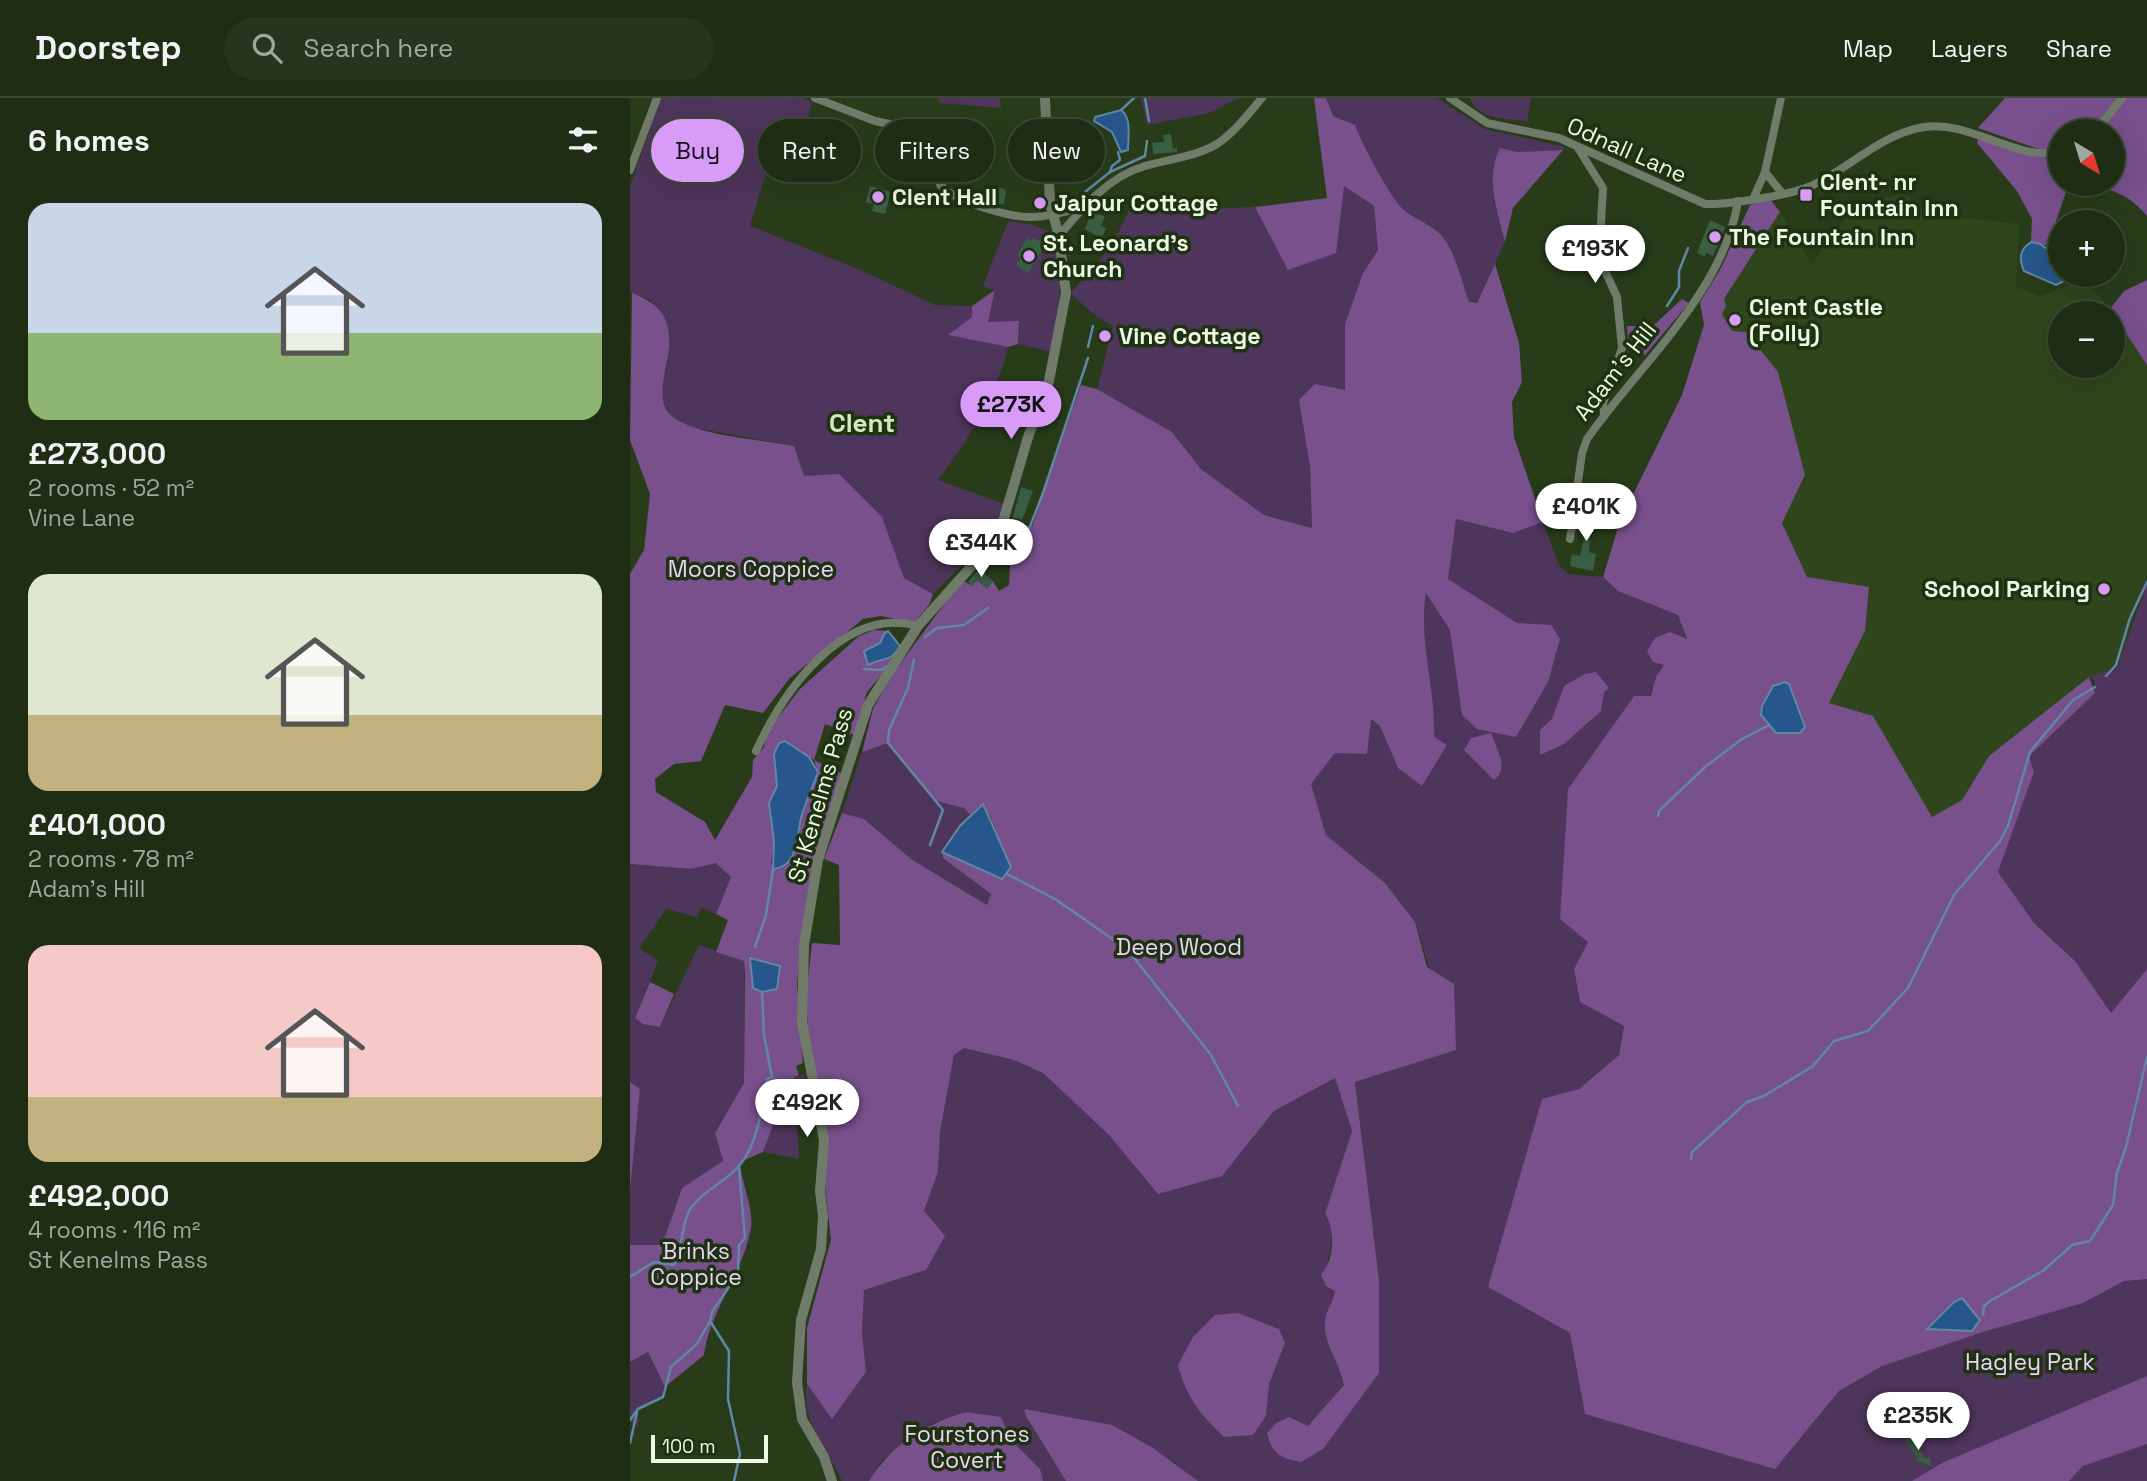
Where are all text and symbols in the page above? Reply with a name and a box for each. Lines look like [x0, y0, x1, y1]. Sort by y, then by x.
search box [224, 17, 714, 80]
text: Doorstep [35, 27, 182, 69]
icon: search [248, 29, 286, 67]
text: Search here [304, 31, 453, 65]
text: Map [1843, 33, 1893, 64]
text: Layers [1931, 33, 2008, 64]
text: Share [2046, 33, 2112, 64]
street label: Odnall Lane [1562, 110, 1692, 190]
chip: Buy [651, 119, 744, 182]
chip: Rent [758, 119, 861, 182]
chip: Filters [875, 119, 994, 182]
chip: New [1008, 119, 1105, 182]
north arrow [2048, 119, 2124, 196]
map controls [2048, 119, 2125, 378]
text: 6 homes [28, 121, 150, 160]
icon: filters [564, 121, 602, 159]
place label: Clent- nr Fountain Inn [1820, 167, 1959, 223]
place label: Clent Hall [892, 182, 997, 212]
marker: Clent- nr Fountain Inn [1798, 187, 1814, 203]
place label: Jaipur Cottage [1054, 188, 1218, 218]
marker: Clent Hall [870, 189, 886, 205]
marker: Jaipur Cottage [1032, 195, 1048, 211]
button: + [2048, 210, 2125, 287]
place label: The Fountain Inn [1729, 222, 1914, 252]
pin: £193K [1546, 226, 1644, 285]
place label: St. Leonard's Church [1043, 228, 1189, 284]
marker: The Fountain Inn [1707, 229, 1723, 245]
text: £193K [1561, 233, 1629, 263]
icon: home [252, 248, 378, 374]
marker: St. Leonard's Church [1021, 248, 1037, 264]
place label: Clent Castle (Folly) [1749, 292, 1883, 348]
button: − [2048, 301, 2125, 378]
marker: Clent Castle (Folly) [1727, 312, 1743, 328]
street label: Adam's Hill [1567, 316, 1663, 426]
place label: Vine Cottage [1119, 321, 1261, 351]
marker: Vine Cottage [1097, 328, 1113, 344]
pin: £273K [962, 382, 1060, 441]
text: £273K [976, 389, 1046, 419]
district label: Clent [829, 406, 895, 440]
text: £273,000 [28, 434, 166, 473]
text: 2 rooms · 52 m² [28, 473, 194, 503]
pin: £401K [1537, 484, 1635, 543]
text: £401K [1552, 491, 1621, 521]
text: Vine Lane [28, 503, 135, 533]
pin: £344K [932, 519, 1030, 579]
text: £344K [945, 527, 1017, 557]
park label: Moors Coppice [668, 554, 834, 584]
place label: School Parking [1924, 574, 2090, 604]
marker: School Parking [2096, 581, 2112, 597]
icon: home [252, 619, 378, 745]
street label: St Kenelms Pass [781, 704, 859, 886]
text: £401,000 [28, 805, 166, 844]
text: 2 rooms · 78 m² [28, 844, 194, 874]
text: Adam's Hill [28, 874, 145, 904]
park label: Deep Wood [1116, 932, 1242, 962]
icon: home [252, 990, 378, 1116]
pin: £492K [758, 1080, 856, 1139]
text: £492K [771, 1087, 843, 1117]
text: £492,000 [28, 1176, 169, 1215]
text: 4 rooms · 116 m² [28, 1215, 200, 1245]
park label: Brinks Coppice [650, 1236, 742, 1292]
text: St Kenelms Pass [28, 1245, 208, 1275]
park label: Hagley Park [1965, 1347, 2095, 1377]
pin: £235K [1869, 1392, 1967, 1452]
text: £235K [1883, 1400, 1953, 1430]
park label: Fourstones Covert [904, 1419, 1030, 1475]
scale bar [651, 1432, 768, 1464]
text: 100 m [662, 1434, 716, 1459]

